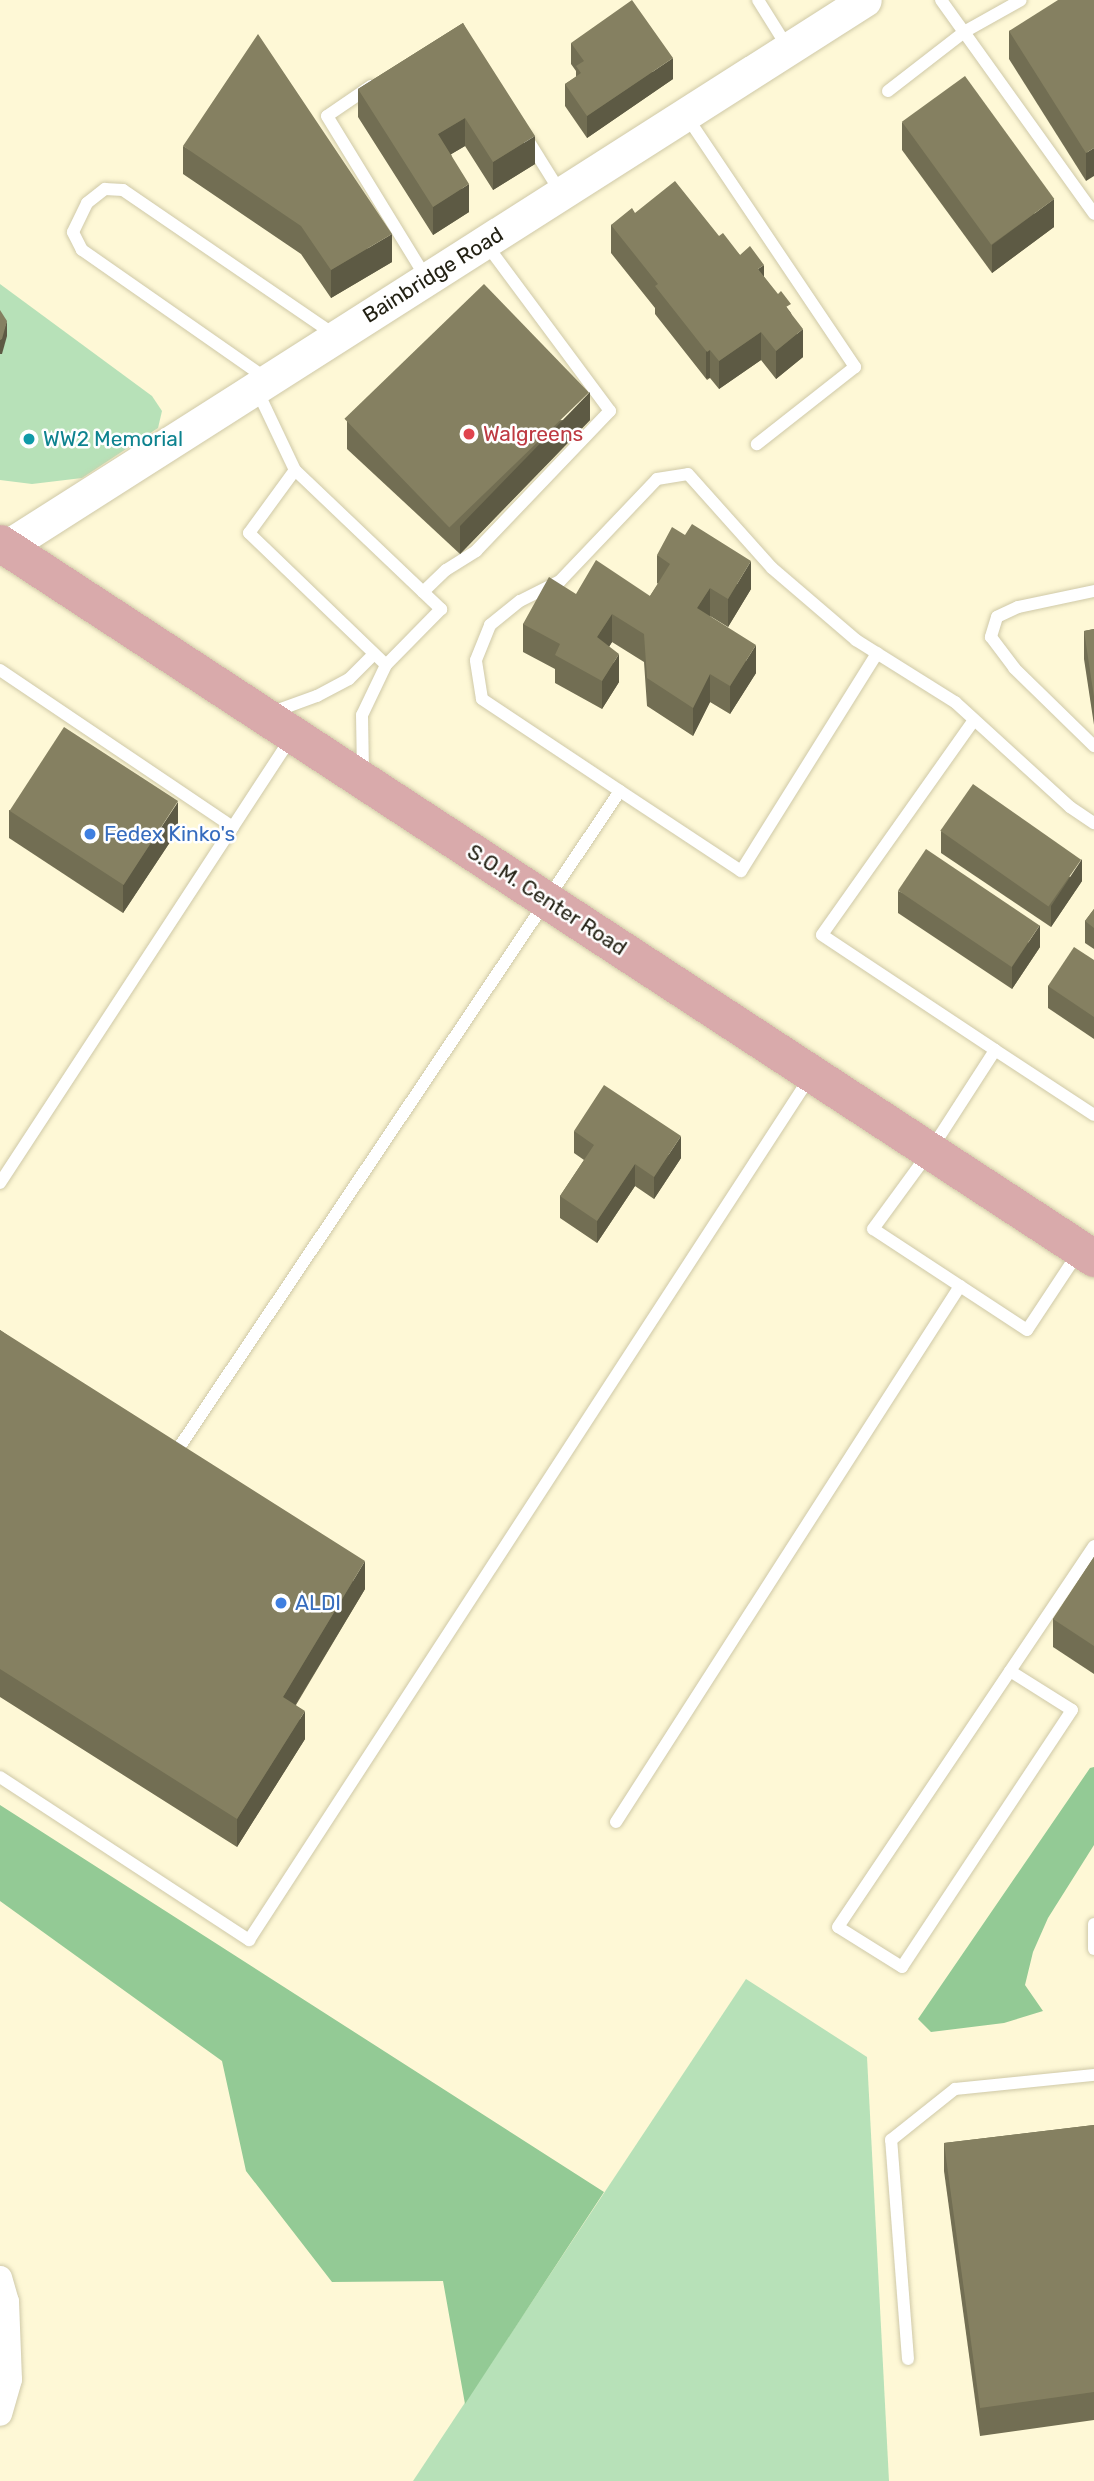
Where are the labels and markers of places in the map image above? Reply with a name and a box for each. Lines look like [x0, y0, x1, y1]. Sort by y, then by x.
place label: Walgreens [483, 421, 583, 447]
place label: WW2 Memorial [43, 426, 183, 452]
marker: Walgreens [461, 426, 477, 442]
marker: WW2 Memorial [21, 431, 37, 447]
place label: Fedex Kinko's [104, 821, 235, 847]
marker: Fedex Kinko's [82, 826, 98, 842]
place label: ALDI [295, 1590, 341, 1616]
marker: ALDI [273, 1595, 289, 1611]

